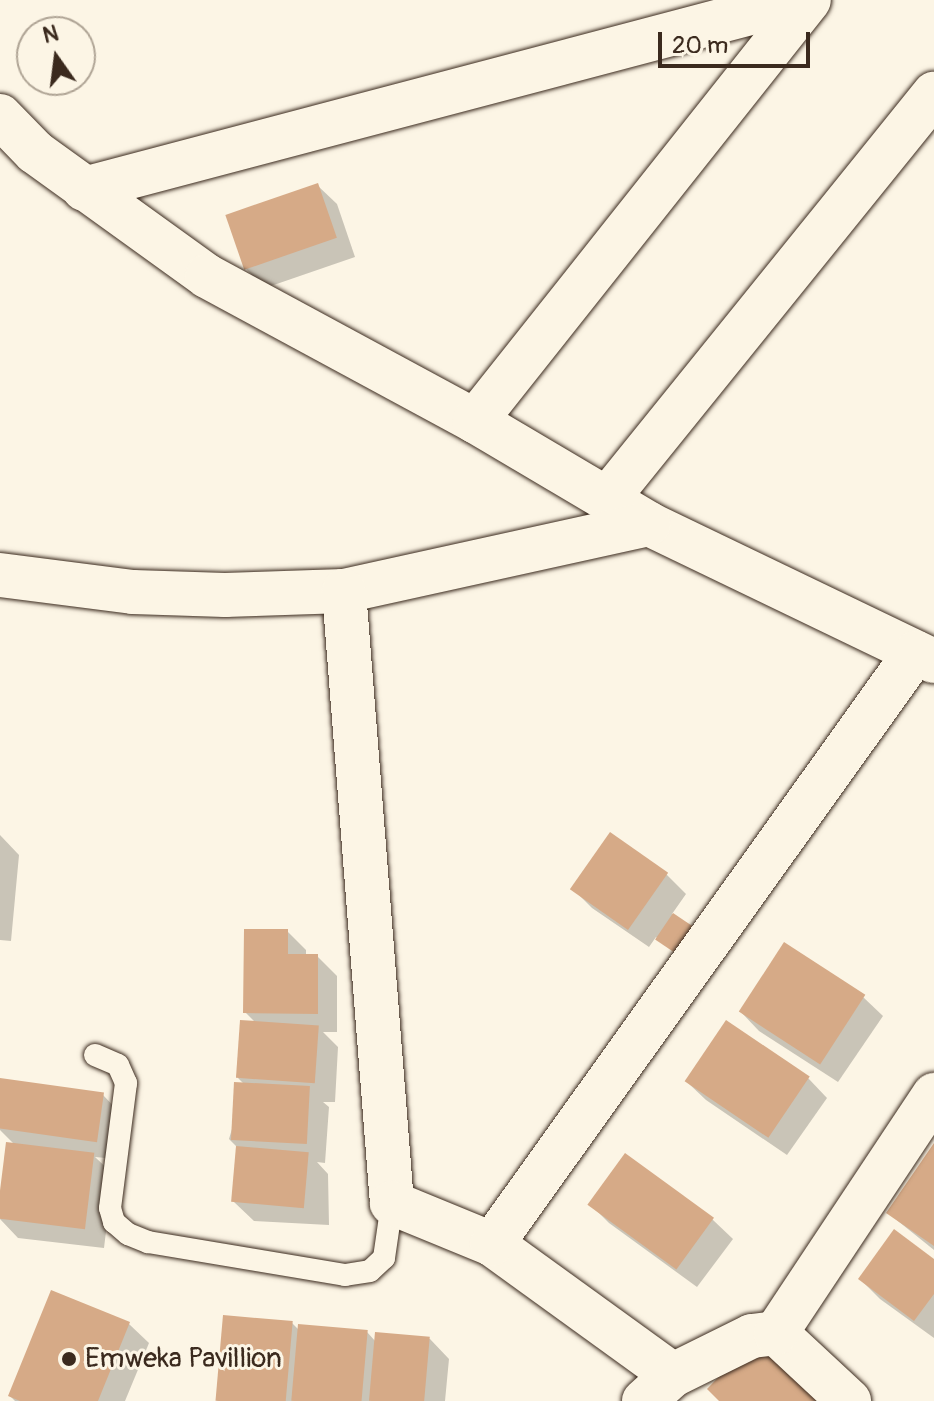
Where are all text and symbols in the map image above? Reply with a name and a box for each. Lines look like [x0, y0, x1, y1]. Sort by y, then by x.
north arrow [16, 16, 96, 96]
scale bar [662, 16, 814, 66]
text: N [40, 19, 61, 50]
text: 20 m [672, 31, 728, 60]
place label: Emweka Pavillion [85, 1342, 282, 1376]
marker: Emweka Pavillion [60, 1350, 78, 1368]

